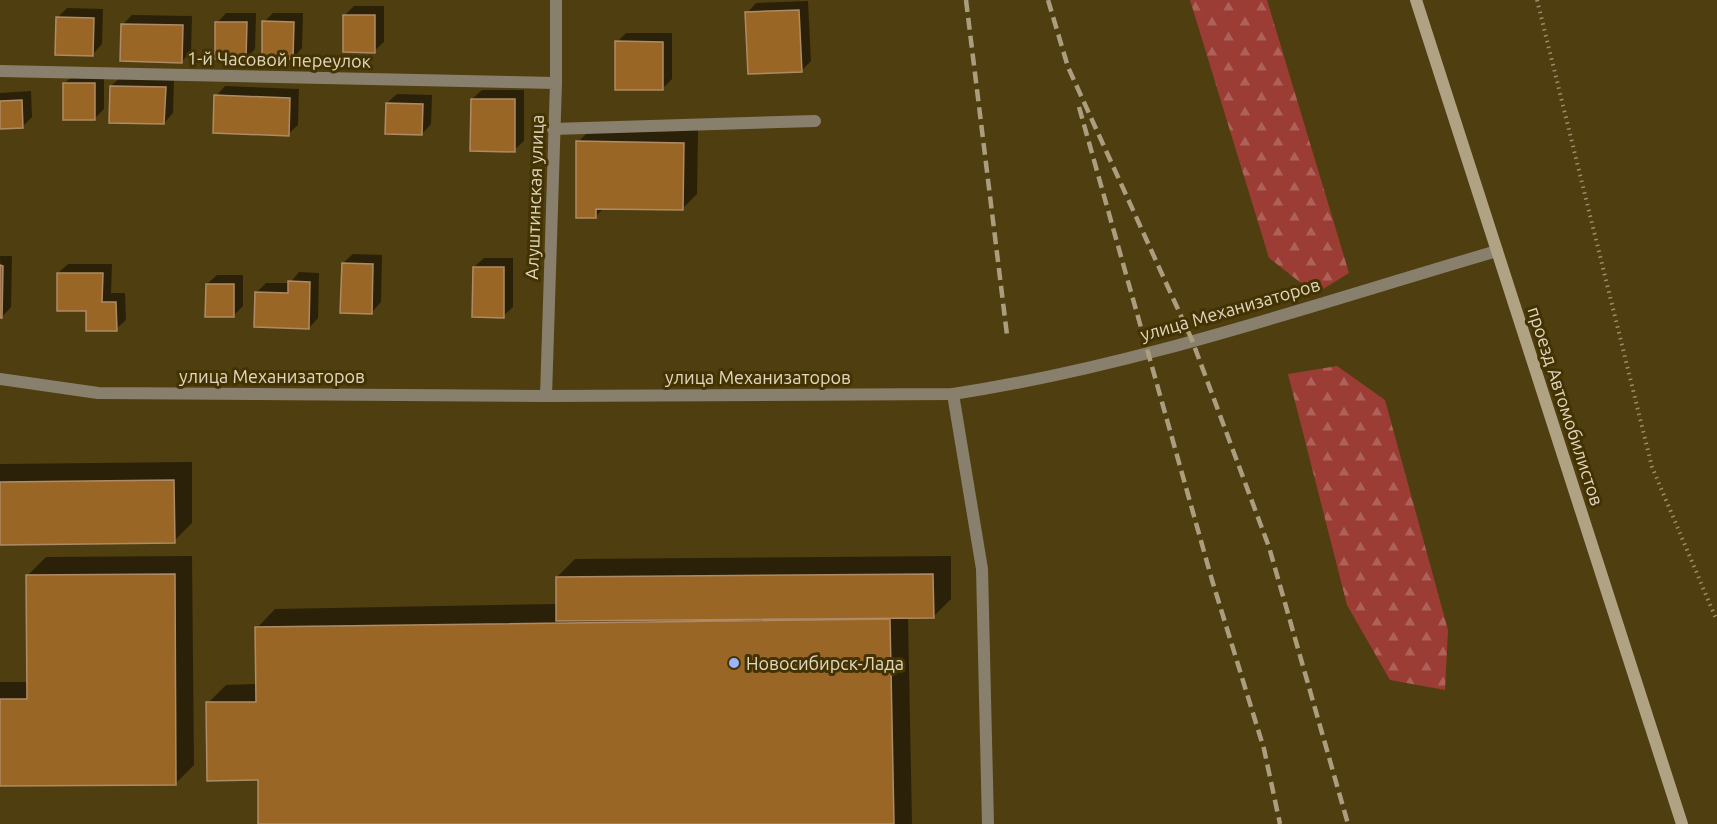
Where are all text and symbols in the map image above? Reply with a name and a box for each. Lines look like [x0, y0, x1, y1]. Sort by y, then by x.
street label: 1-й Часовой переулок [187, 47, 371, 71]
street label: Алуштинская улица [521, 114, 547, 280]
street label: улица Механизаторов [1138, 274, 1322, 344]
street label: проезд Автомобилистов [1524, 304, 1608, 508]
street label: улица Механизаторов [179, 366, 365, 386]
street label: улица Механизаторов [665, 367, 851, 387]
place label: Новосибирск-Лада [746, 653, 904, 673]
marker: Новосибирск-Лада [727, 656, 741, 670]

